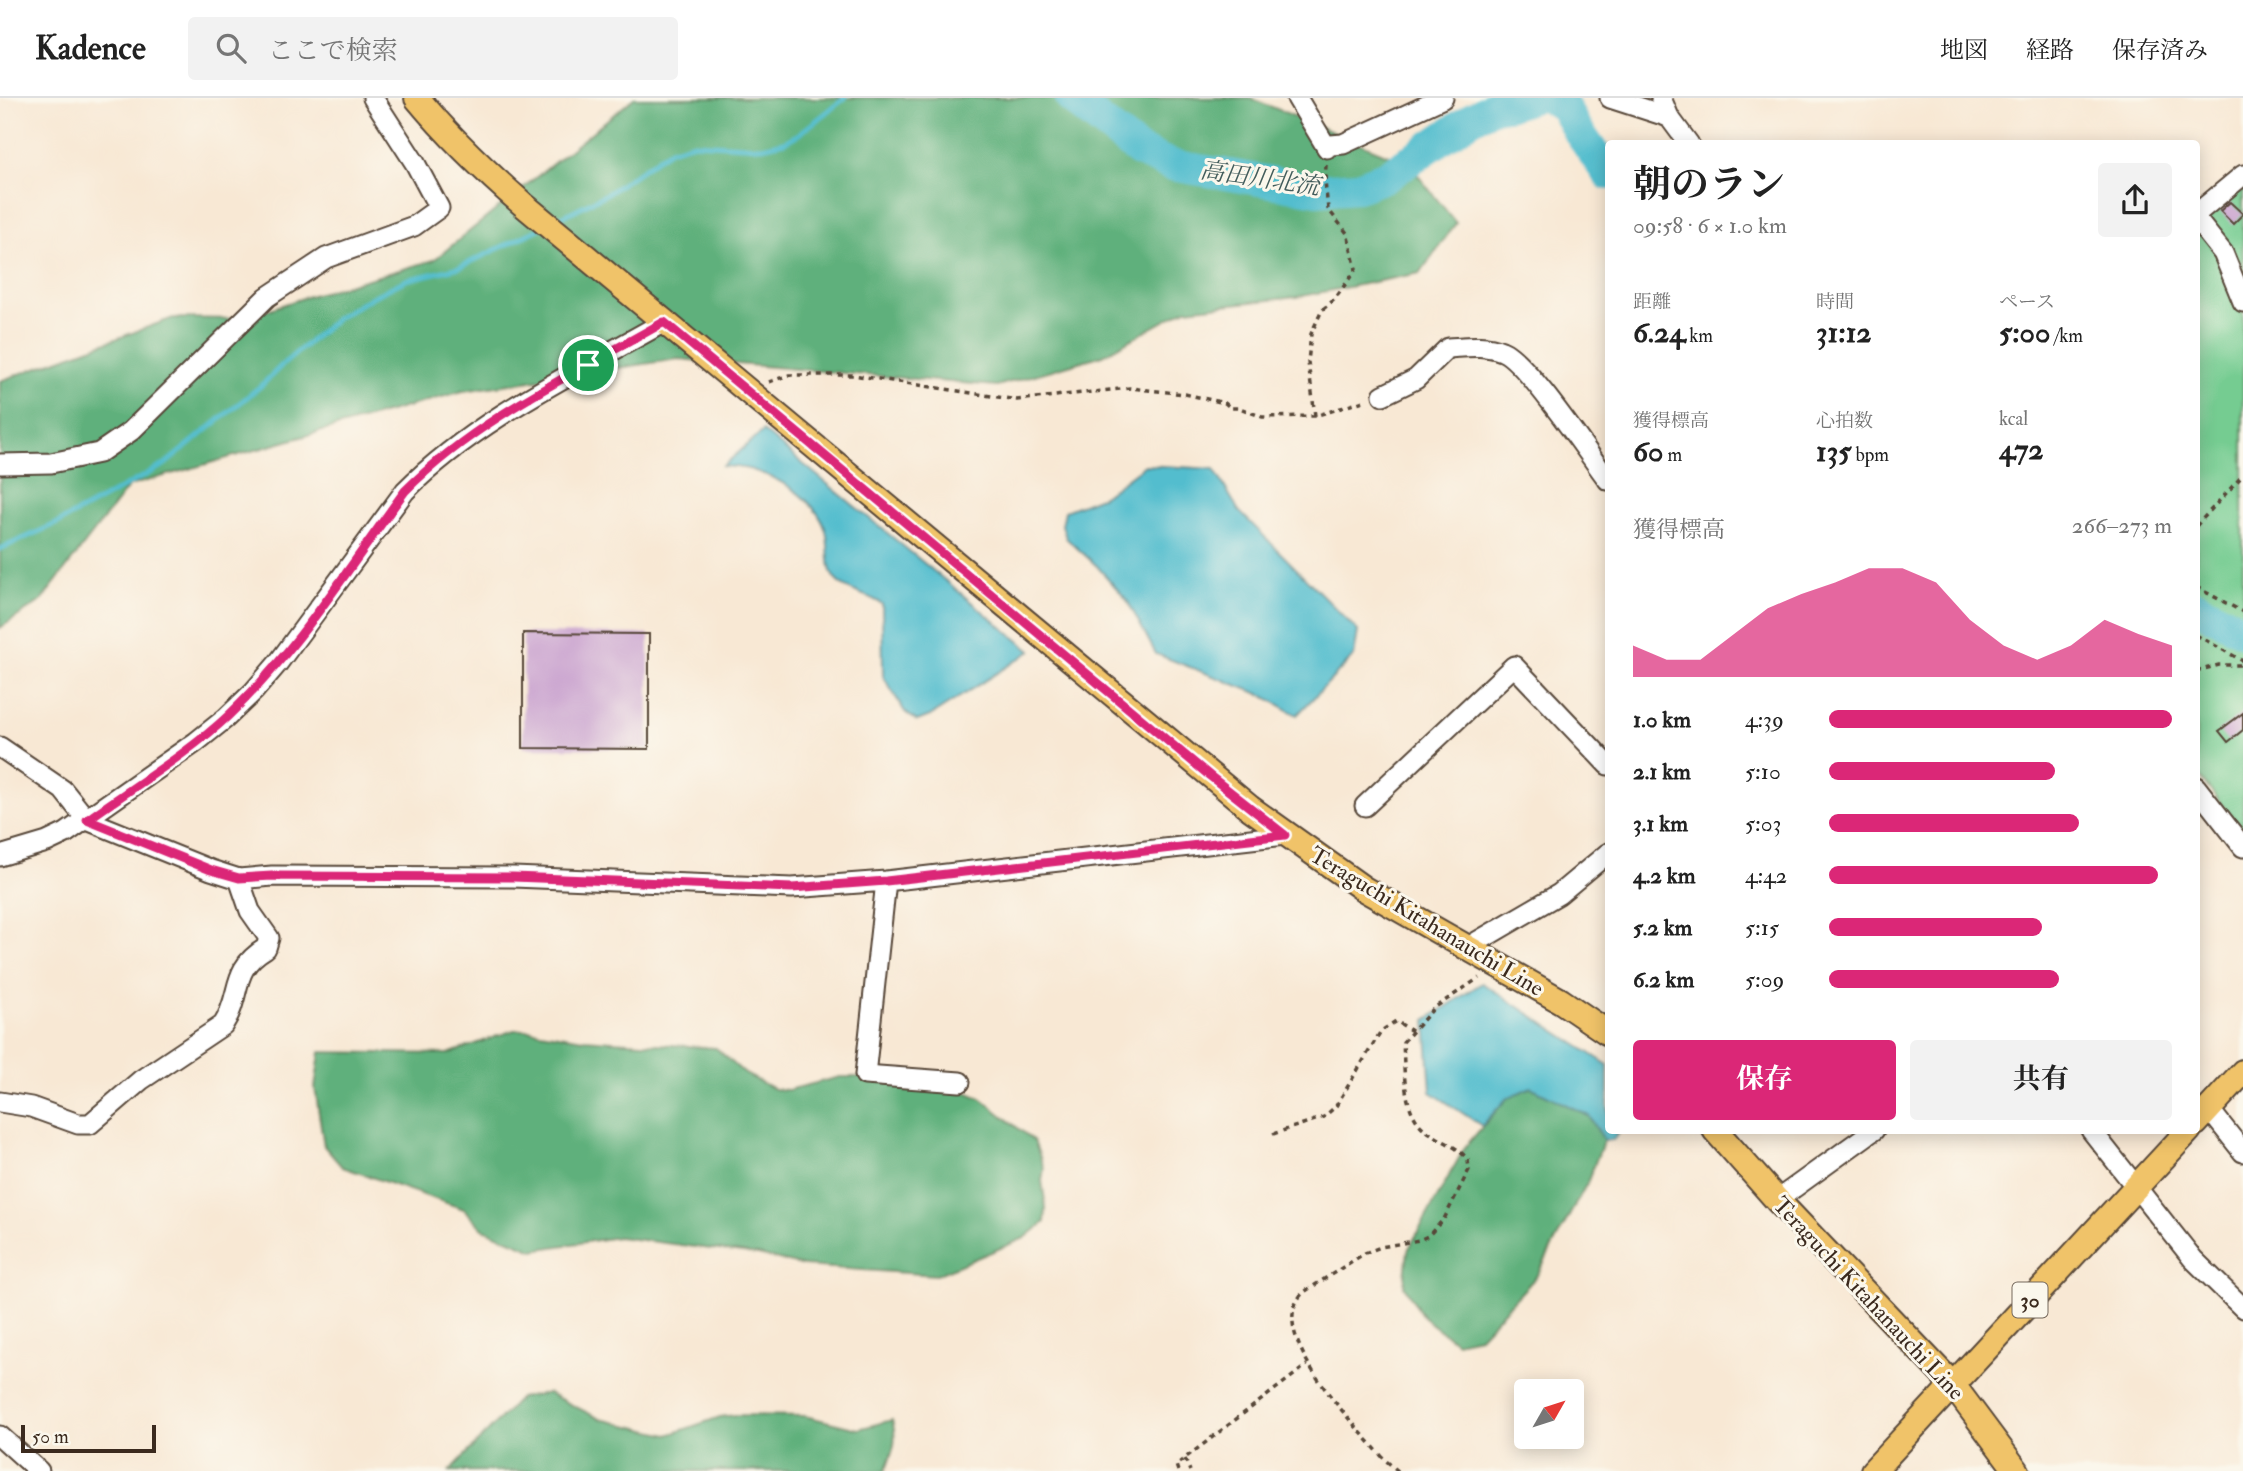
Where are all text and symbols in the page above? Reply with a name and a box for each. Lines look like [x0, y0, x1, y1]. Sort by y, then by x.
search box [188, 17, 678, 80]
text: Kadence [35, 28, 146, 69]
icon: search [212, 29, 250, 67]
text: ここで検索 [268, 35, 398, 67]
text: 地図 [1940, 35, 1988, 66]
text: 経路 [2026, 35, 2074, 66]
text: 保存済み [2112, 35, 2208, 66]
water label: 高田川北流 [1198, 155, 1325, 203]
text: 朝のラン [1633, 161, 1785, 209]
button: share [2098, 163, 2172, 237]
text: 09:58 · 6 × 1.0 km [1633, 211, 1787, 240]
text: 距離 [1633, 290, 1671, 314]
text: 時間 [1816, 290, 1854, 314]
text: ペース [1999, 290, 2055, 314]
text: 6.24 [1633, 314, 1685, 351]
text: 31:12 [1816, 314, 1872, 351]
text: 5:00 [1999, 314, 2050, 351]
text: km [1685, 324, 1713, 348]
text: /km [2050, 324, 2083, 348]
pin [558, 335, 618, 395]
icon: arrive [569, 346, 607, 384]
text: kcal [1999, 407, 2028, 431]
text: 獲得標高 [1633, 409, 1709, 433]
text: 心拍数 [1816, 409, 1873, 433]
text: 472 [1999, 431, 2043, 468]
text: 60 [1633, 433, 1664, 470]
text: 135 [1816, 433, 1851, 470]
text: m [1664, 443, 1682, 467]
text: bpm [1851, 443, 1889, 467]
text: 266–273 m [2072, 511, 2172, 540]
text: 獲得標高 [1633, 515, 1725, 544]
text: 1.0 km [1633, 705, 1691, 734]
text: 4:39 [1745, 705, 1784, 734]
text: 2.1 km [1633, 757, 1691, 786]
text: 5:10 [1745, 757, 1781, 786]
text: 3.1 km [1633, 809, 1688, 838]
text: 5:03 [1745, 809, 1781, 838]
street label: Teraguchi Kitahanauchi Line [1305, 840, 1549, 1003]
text: 4.2 km [1633, 861, 1696, 890]
text: 4:42 [1745, 861, 1787, 890]
text: 5.2 km [1633, 913, 1692, 942]
text: 5:15 [1745, 913, 1779, 942]
text: 6.2 km [1633, 965, 1694, 994]
text: 5:09 [1745, 965, 1784, 994]
button: 保存 [1633, 1040, 1896, 1120]
button: 共有 [1910, 1040, 2172, 1120]
street label: Teraguchi Kitahanauchi Line [1767, 1191, 1971, 1406]
road number: 30 [2012, 1282, 2048, 1318]
north arrow [1514, 1379, 1584, 1449]
map controls [1514, 1379, 1584, 1449]
scale bar [21, 1422, 156, 1454]
text: 50 m [32, 1425, 69, 1449]

